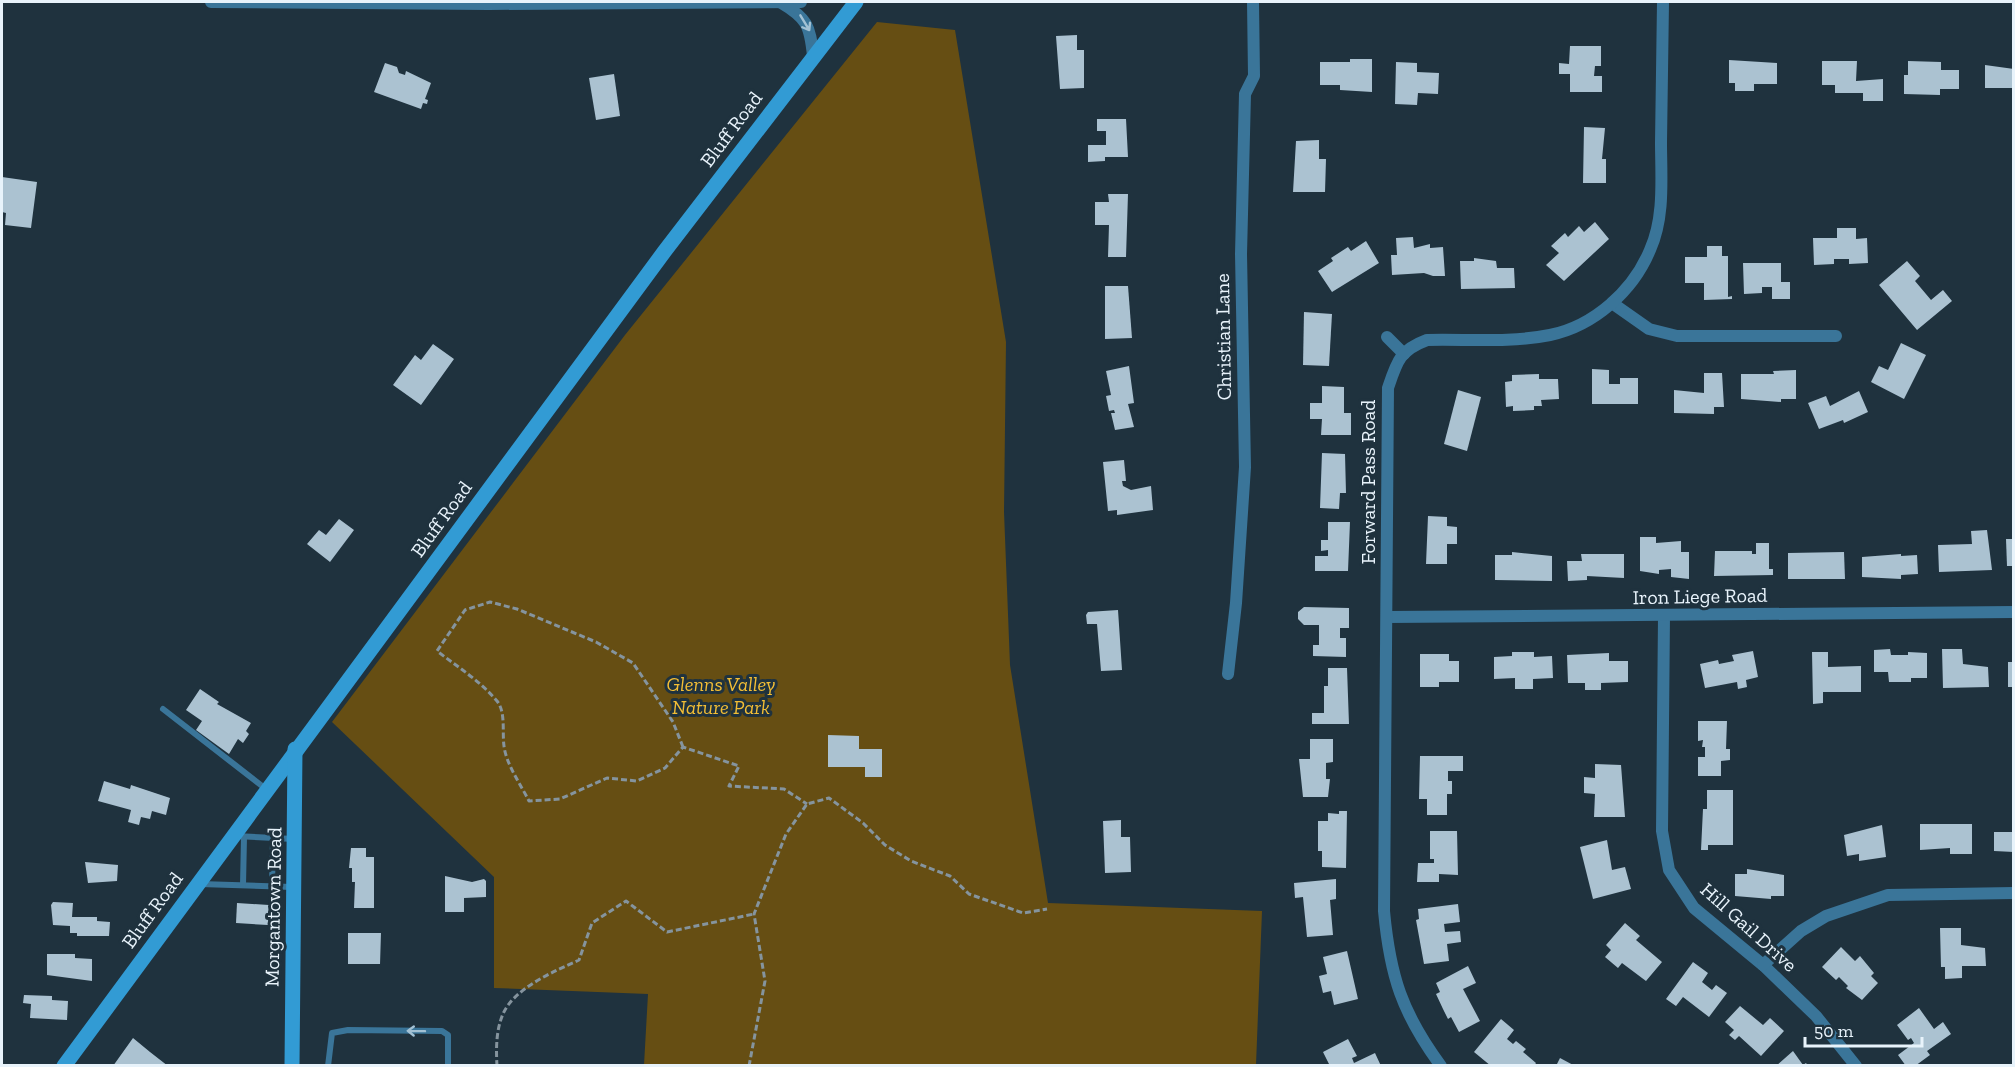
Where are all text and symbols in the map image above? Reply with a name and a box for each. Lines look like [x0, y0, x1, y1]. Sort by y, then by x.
one-way arrow [799, 14, 811, 31]
street label: Bluff Road [695, 86, 767, 171]
street label: Christian Lane [1210, 273, 1236, 401]
street label: Forward Pass Road [1356, 400, 1380, 564]
street label: Bluff Road [405, 476, 477, 562]
street label: Iron Liege Road [1632, 583, 1768, 609]
park label: Glenns Valley Nature Park [667, 672, 775, 719]
street label: Morgantown Road [260, 827, 286, 987]
street label: Bluff Road [116, 867, 188, 953]
street label: Hill Gail Drive [1696, 877, 1802, 977]
scale bar [1805, 1010, 1922, 1048]
text: 50 m [1814, 1020, 1854, 1042]
one-way arrow [406, 1025, 426, 1037]

